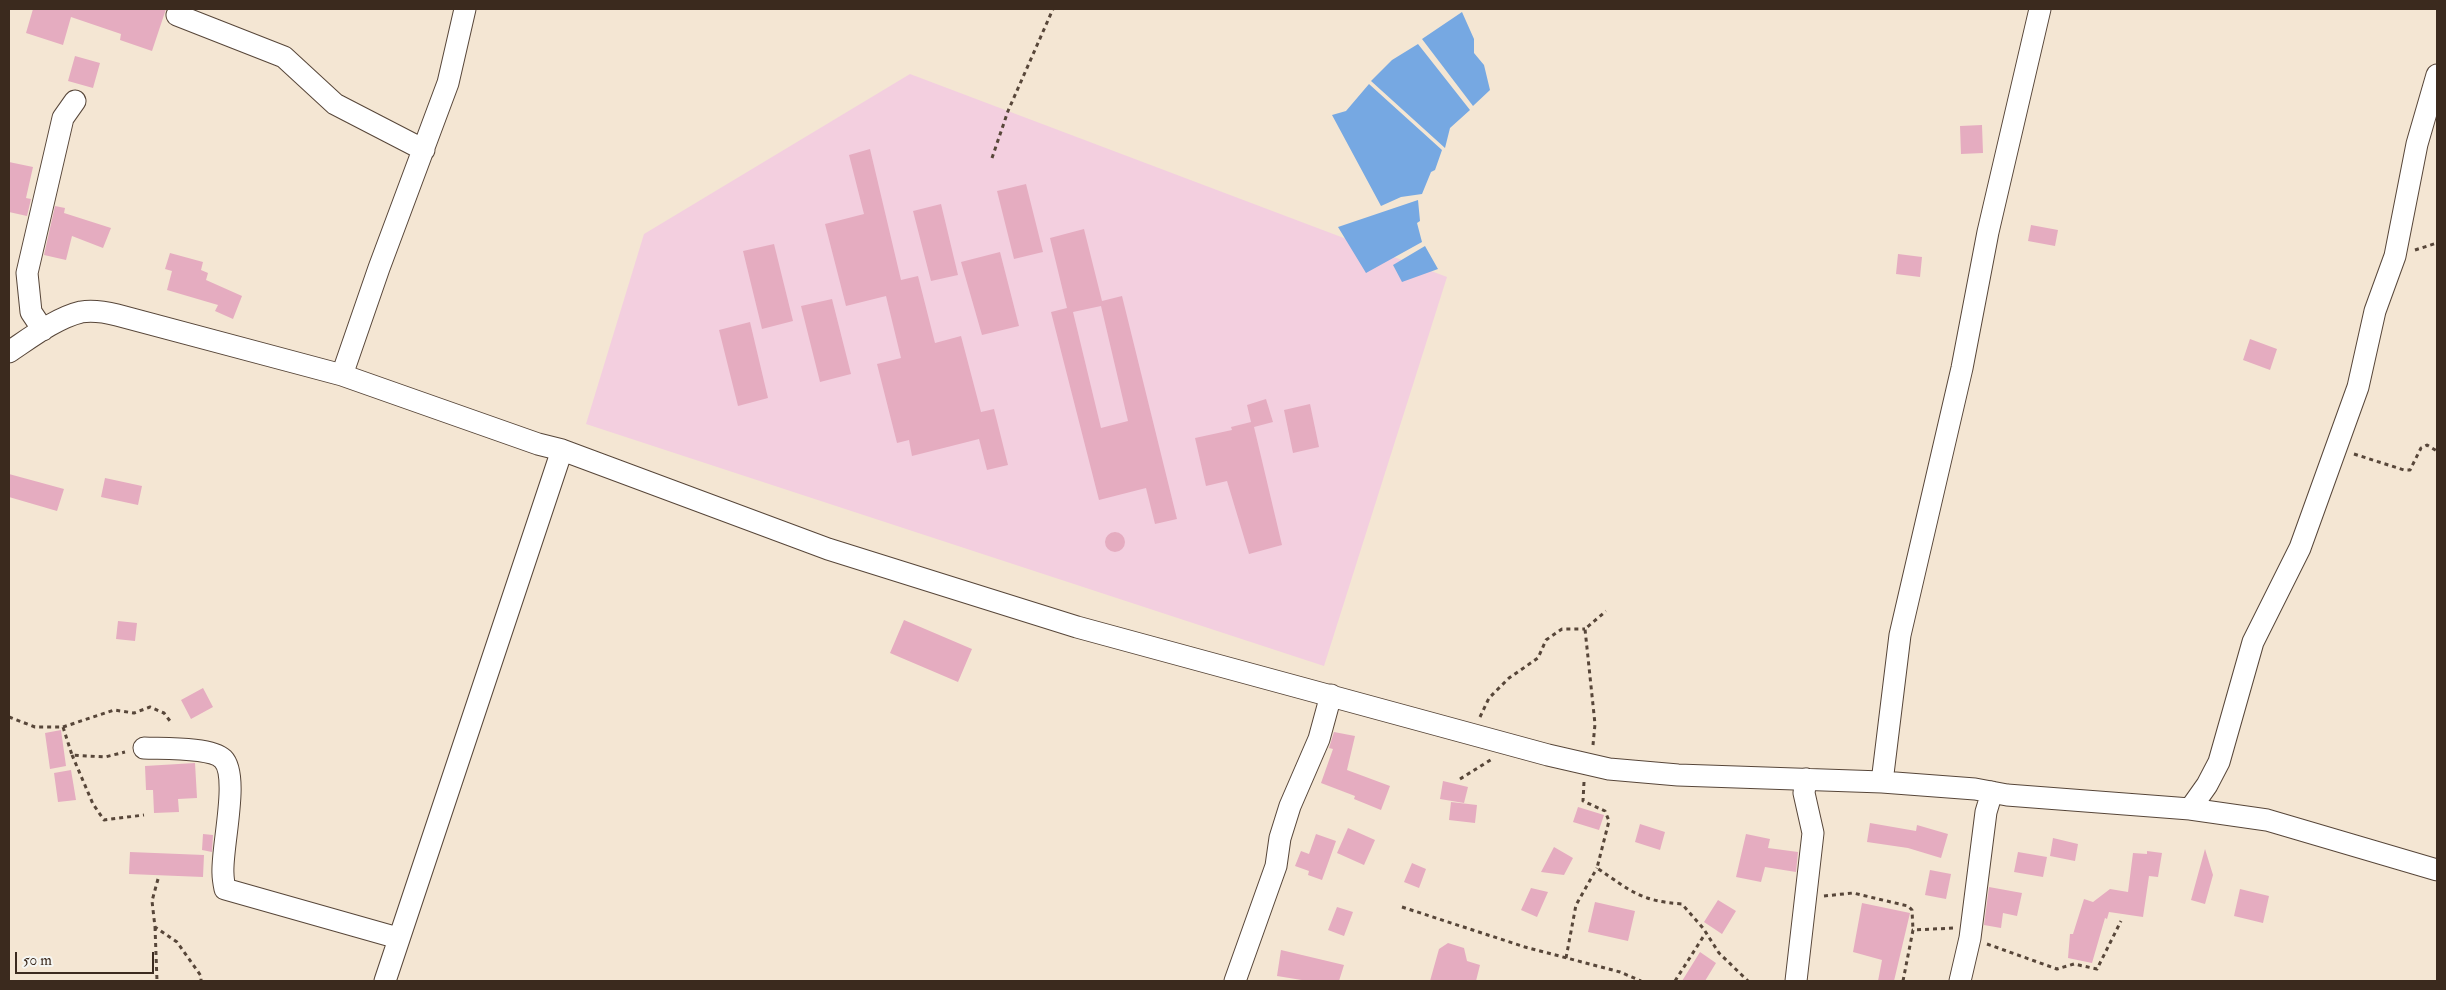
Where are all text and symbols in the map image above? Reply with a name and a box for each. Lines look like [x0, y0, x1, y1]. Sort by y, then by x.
scale bar [18, 942, 156, 974]
text: 50 m [23, 951, 52, 970]

